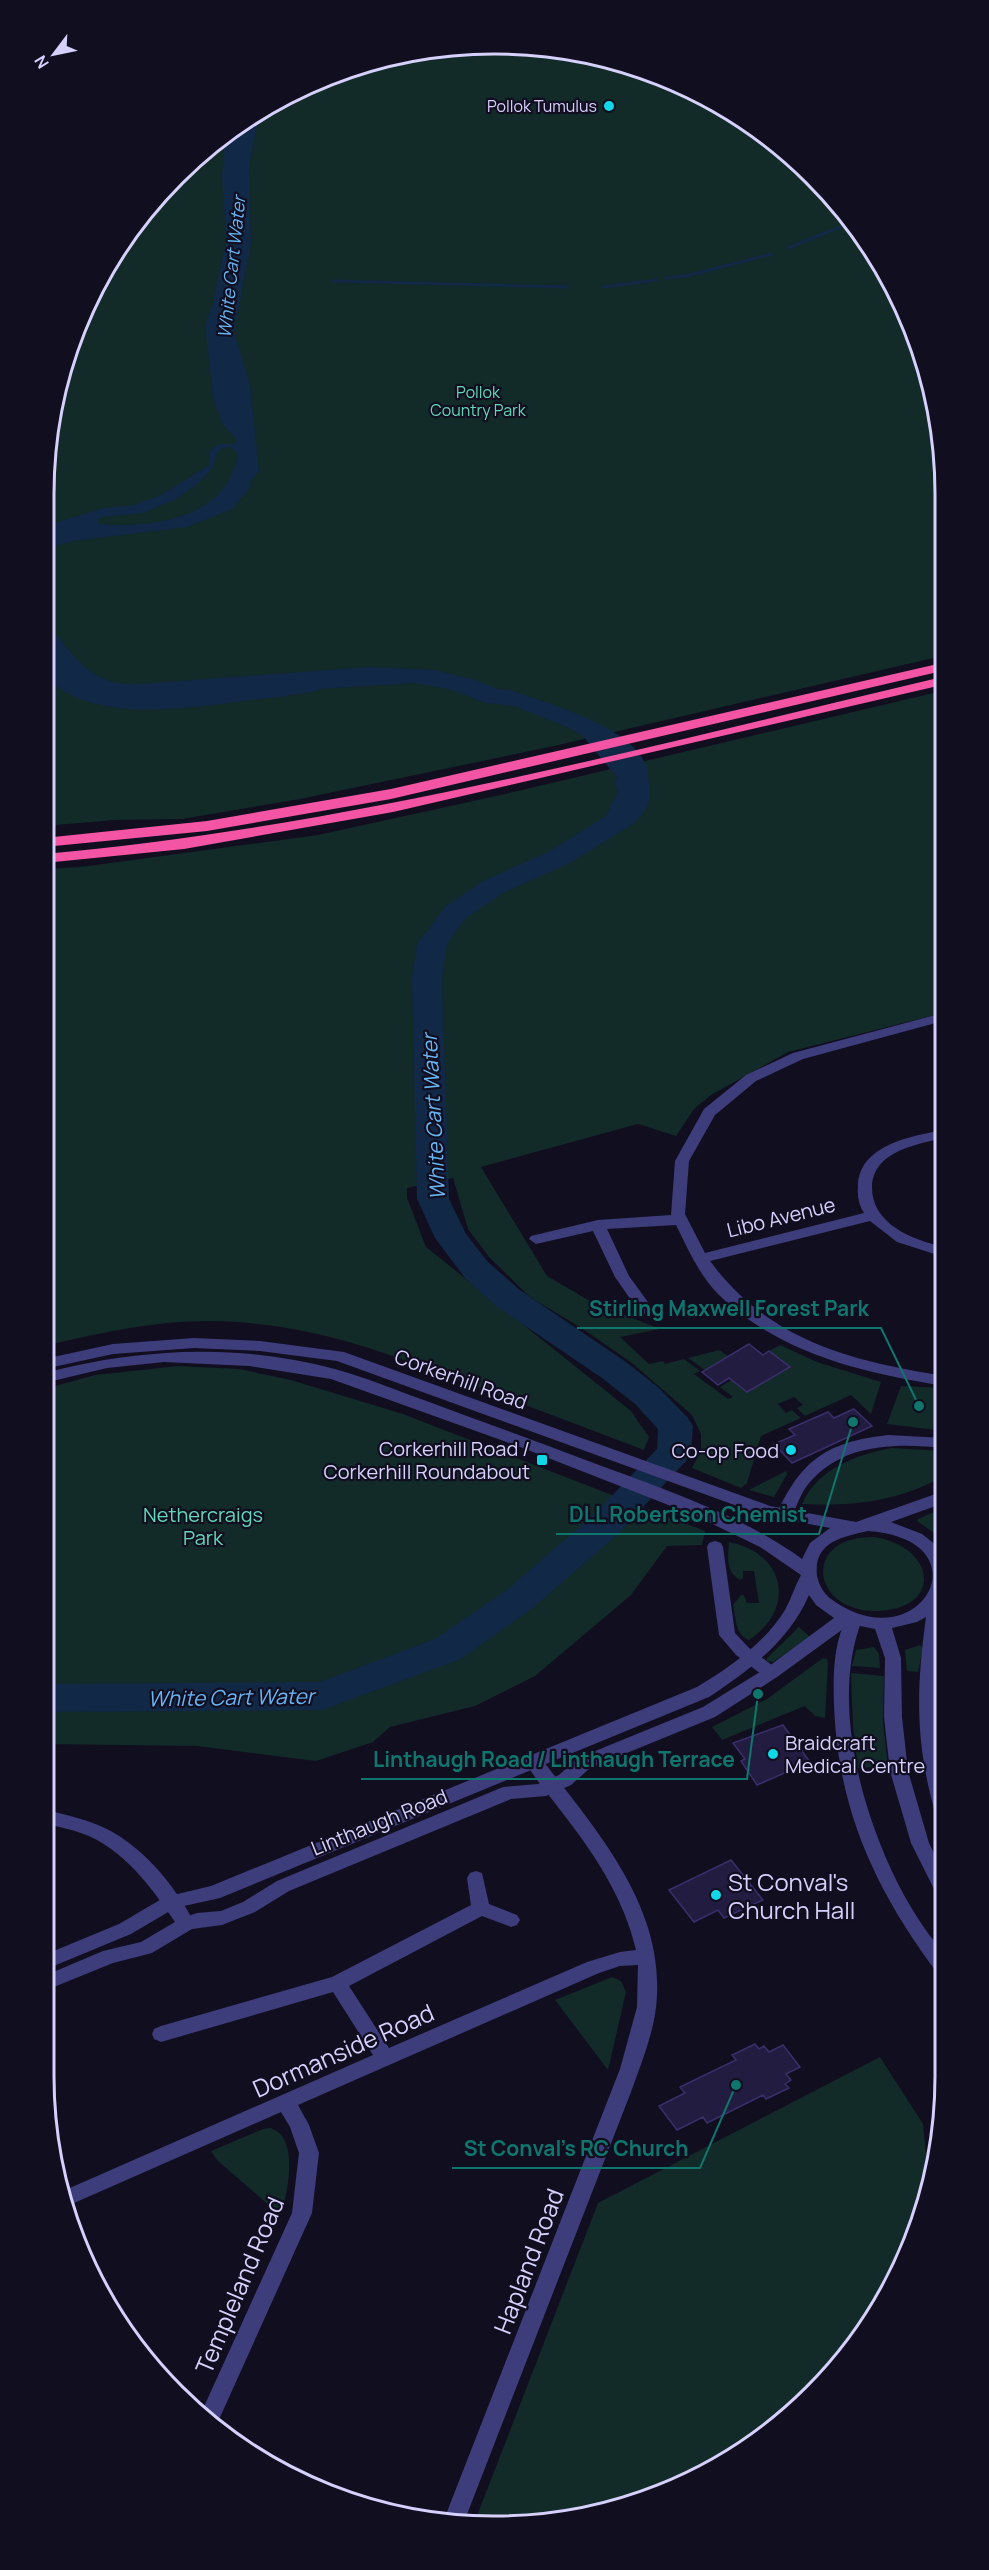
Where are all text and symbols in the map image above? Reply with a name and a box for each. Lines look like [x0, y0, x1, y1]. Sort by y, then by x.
north arrow [24, 24, 84, 84]
text: N [29, 51, 54, 73]
place label: Pollok Tumulus [487, 95, 597, 117]
marker: Pollok Tumulus [602, 99, 616, 113]
water label: White Cart Water [212, 192, 251, 339]
park label: Pollok Country Park [430, 381, 527, 421]
water label: White Cart Water [415, 1031, 451, 1201]
street label: Libo Avenue [724, 1190, 838, 1244]
callout: Stirling Maxwell Forest Park [577, 1289, 881, 1328]
text: Stirling Maxwell Forest Park [589, 1294, 870, 1322]
street label: Corkerhill Road [391, 1342, 531, 1416]
place label: Corkerhill Road / Corkerhill Roundabout [323, 1435, 530, 1485]
place label: Co-op Food [672, 1437, 779, 1464]
marker: Co-op Food [784, 1443, 798, 1457]
marker: Corkerhill Road / Corkerhill Roundabout [535, 1453, 549, 1467]
callout: DLL Robertson Chemist [556, 1495, 819, 1534]
text: DLL Robertson Chemist [569, 1500, 807, 1528]
park label: Nethercraigs Park [143, 1501, 263, 1551]
water label: White Cart Water [147, 1682, 317, 1712]
place label: Braidcraft Medical Centre [785, 1729, 925, 1779]
callout: Linthaugh Road / Linthaugh Terrace [361, 1740, 747, 1779]
text: Linthaugh Road / Linthaugh Terrace [373, 1745, 735, 1773]
marker: Braidcraft Medical Centre [766, 1747, 780, 1761]
street label: Linthaugh Road [307, 1782, 451, 1862]
place label: St Conval's Church Hall [728, 1865, 855, 1926]
marker: St Conval's Church Hall [709, 1888, 723, 1902]
street label: Dormanside Road [247, 1995, 439, 2105]
callout: St Conval's RC Church [452, 2129, 700, 2168]
text: St Conval's RC Church [464, 2134, 688, 2162]
street label: Hapland Road [485, 2184, 571, 2338]
street label: Templeland Road [187, 2191, 291, 2379]

